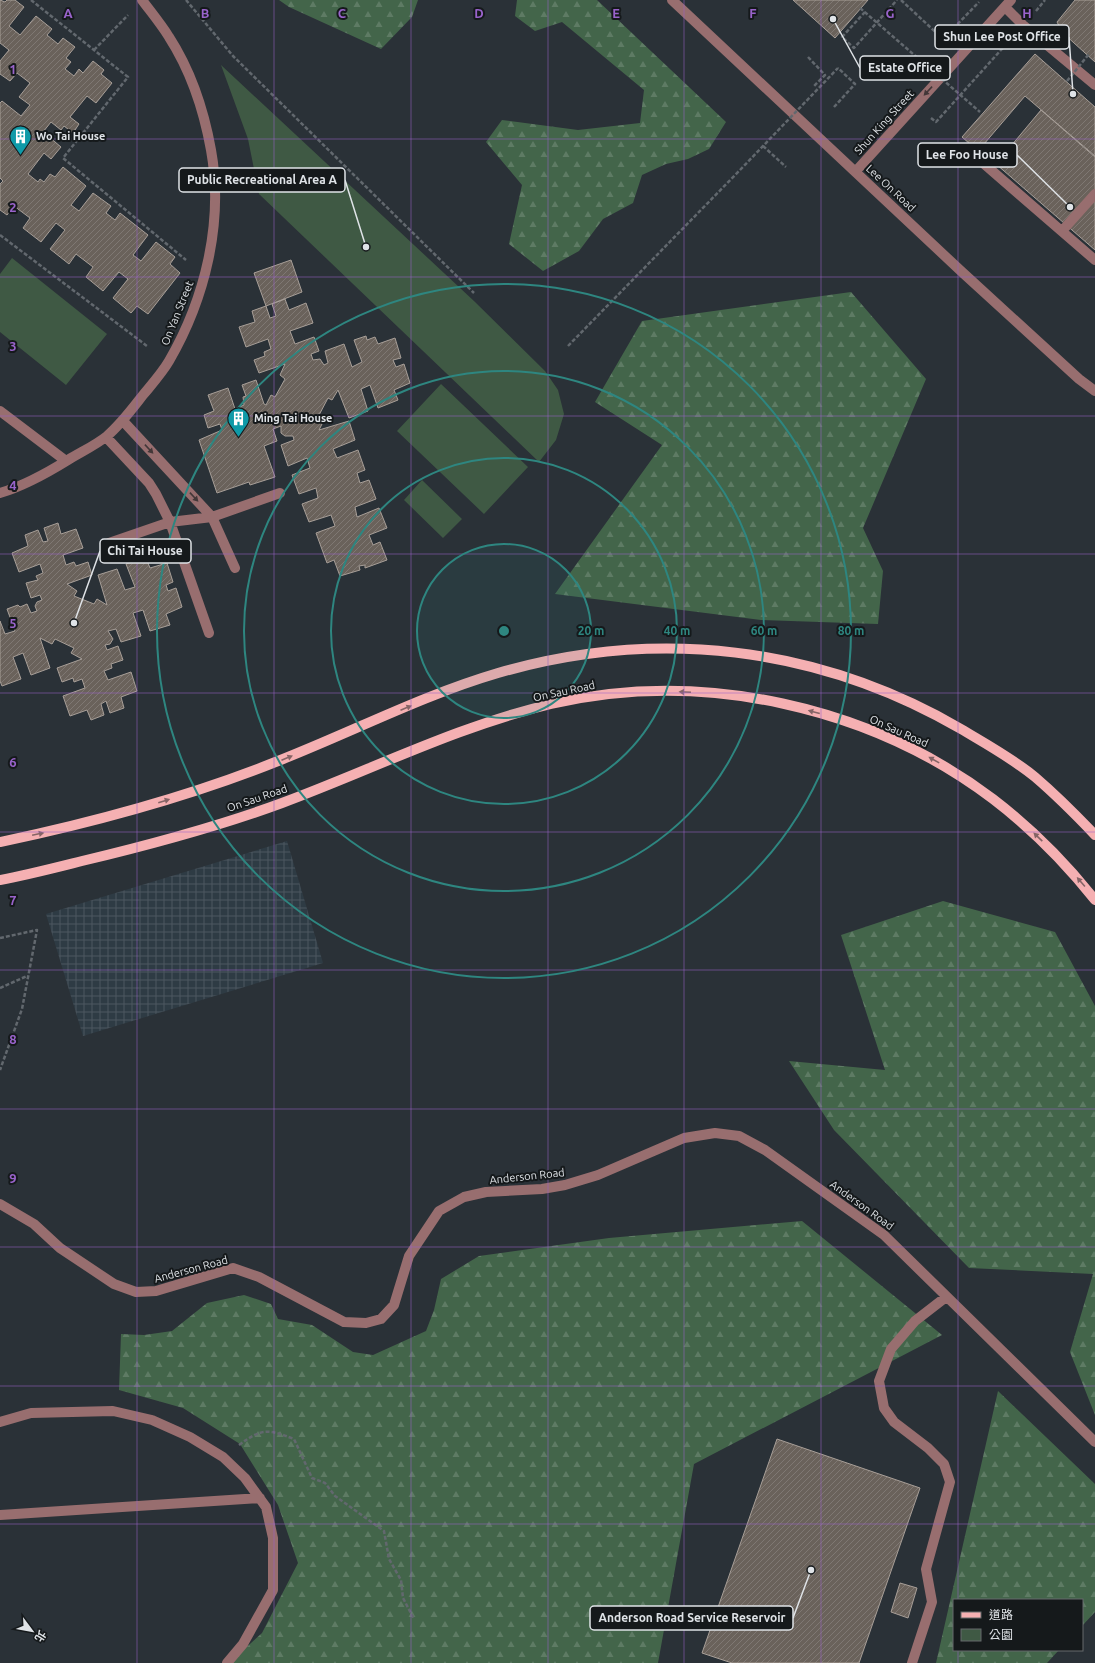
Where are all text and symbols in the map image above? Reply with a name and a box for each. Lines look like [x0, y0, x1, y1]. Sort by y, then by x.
text: A [63, 6, 73, 20]
text: B [201, 6, 210, 20]
text: C [338, 6, 347, 20]
text: D [474, 6, 484, 20]
text: E [612, 6, 620, 20]
text: F [749, 6, 757, 20]
text: G [886, 6, 895, 20]
text: H [1022, 6, 1032, 20]
callout: Shun Lee Post Office [935, 25, 1069, 49]
text: Shun Lee Post Office [943, 30, 1061, 43]
callout: Estate Office [860, 56, 950, 80]
text: Estate Office [868, 61, 942, 74]
text: 1 [9, 62, 17, 76]
one-way arrow [924, 86, 933, 95]
street label: Shun King Street [852, 87, 917, 157]
building icon: Wo Tai House [8, 123, 34, 156]
place label: Wo Tai House [36, 130, 105, 142]
callout: Lee Foo House [918, 143, 1017, 167]
text: Lee Foo House [926, 148, 1008, 161]
street label: Lee On Road [864, 162, 918, 214]
callout: Public Recreational Area A [179, 168, 345, 192]
text: Public Recreational Area A [187, 173, 338, 186]
text: 2 [9, 200, 17, 214]
street label: On Yan Street [159, 278, 196, 347]
text: 3 [9, 339, 17, 353]
building icon: Ming Tai House [226, 405, 252, 438]
place label: Ming Tai House [254, 412, 332, 424]
one-way arrow [145, 444, 154, 454]
text: 4 [9, 478, 17, 492]
one-way arrow [189, 492, 199, 502]
callout: Chi Tai House [100, 539, 191, 563]
text: Chi Tai House [107, 544, 183, 557]
text: 5 [9, 616, 17, 630]
centre of rings [497, 624, 511, 638]
text: 20 m [578, 624, 604, 637]
text: 40 m [664, 624, 690, 637]
text: 60 m [751, 624, 777, 637]
text: 80 m [838, 624, 864, 637]
street label: On Sau Road [532, 679, 596, 703]
one-way arrow [679, 688, 691, 695]
one-way arrow [401, 704, 413, 710]
one-way arrow [807, 708, 820, 714]
street label: On Sau Road [868, 713, 930, 749]
text: 6 [9, 755, 17, 769]
one-way arrow [281, 755, 292, 761]
one-way arrow [928, 757, 939, 764]
street label: On Sau Road [225, 782, 289, 814]
one-way arrow [158, 798, 170, 804]
one-way arrow [32, 830, 44, 836]
one-way arrow [1033, 832, 1043, 842]
one-way arrow [1076, 877, 1085, 887]
text: 7 [9, 893, 17, 907]
text: 8 [9, 1032, 17, 1046]
street label: Anderson Road [489, 1166, 565, 1186]
text: 9 [9, 1171, 17, 1185]
street label: Anderson Road [828, 1178, 896, 1232]
street label: Anderson Road [153, 1253, 229, 1285]
legend [953, 1599, 1083, 1651]
callout: Anderson Road Service Reservoir [590, 1606, 793, 1630]
text: 道路 [989, 1608, 1013, 1621]
north arrow [12, 1611, 52, 1651]
text: Anderson Road Service Reservoir [598, 1611, 786, 1624]
text: 北 [32, 1628, 48, 1644]
text: 公園 [989, 1628, 1013, 1641]

